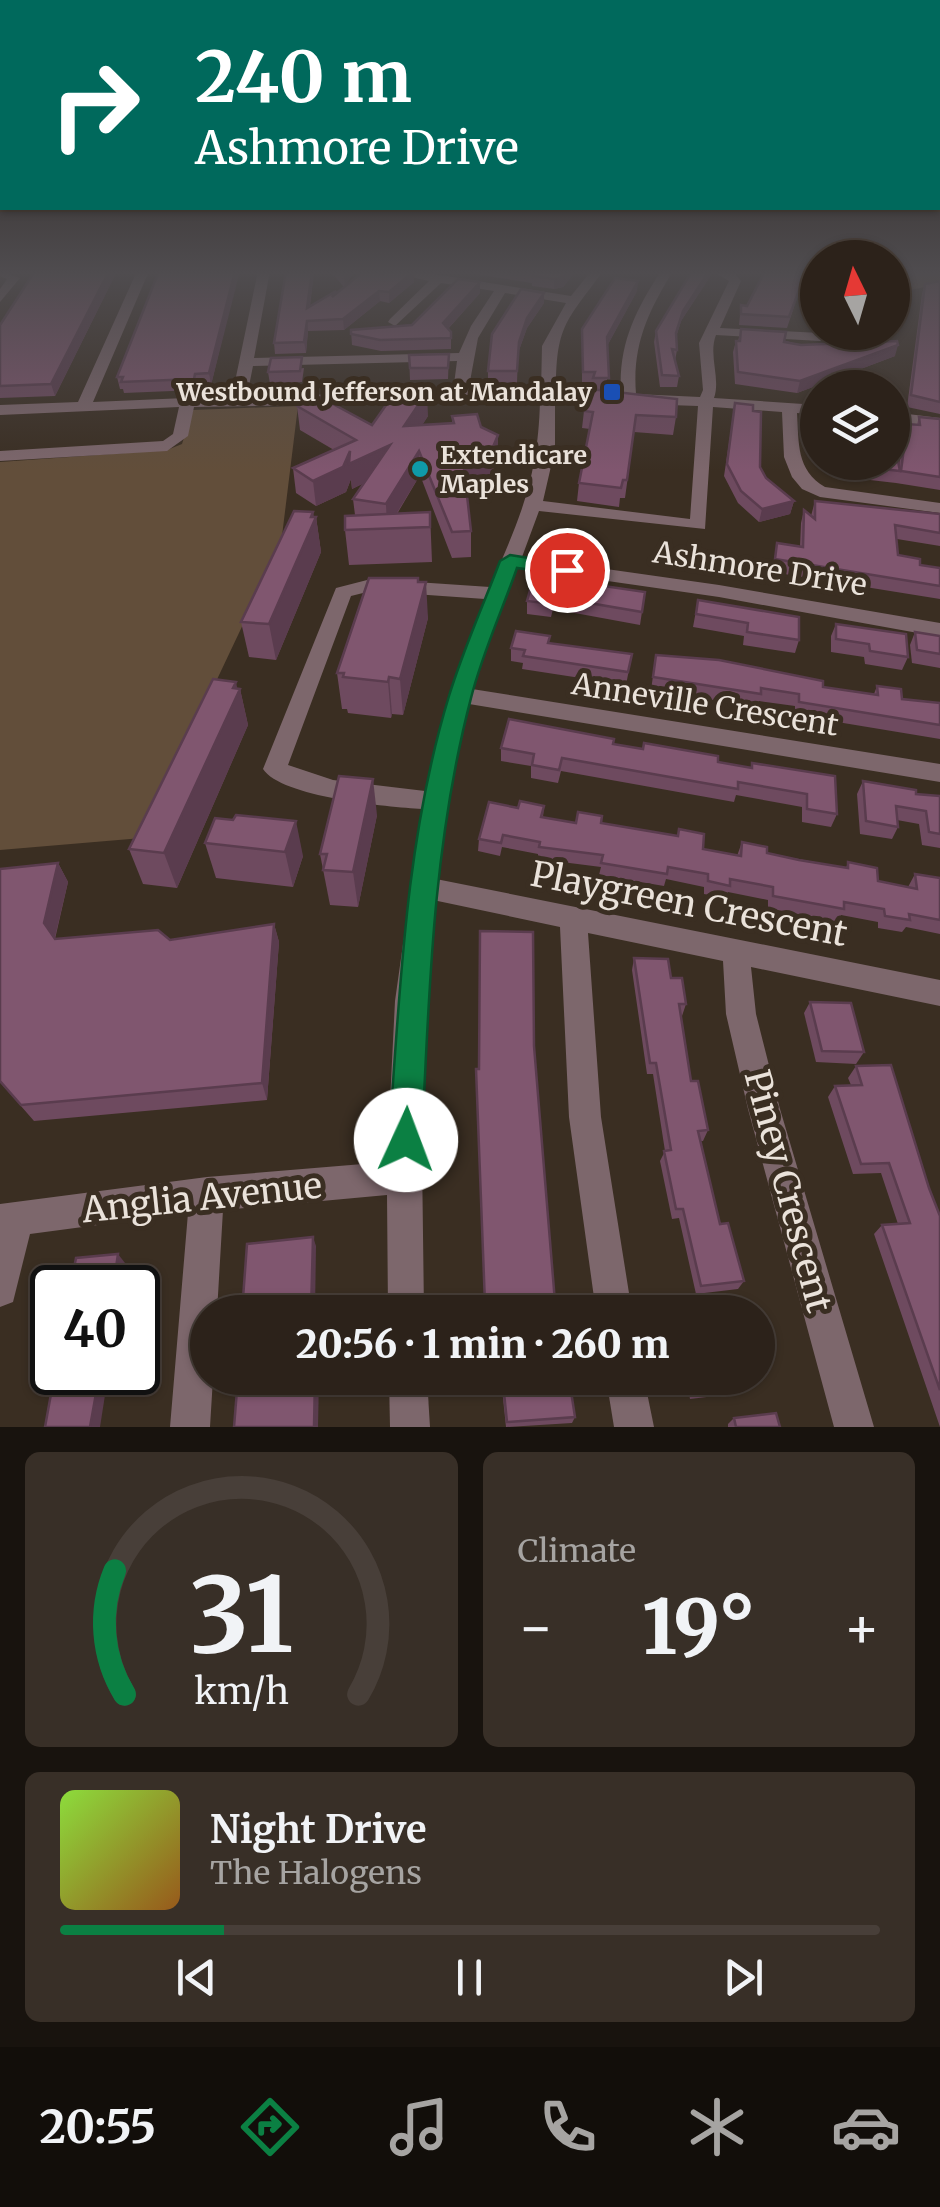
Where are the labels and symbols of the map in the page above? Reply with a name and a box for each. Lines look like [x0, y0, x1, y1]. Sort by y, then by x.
north arrow [800, 240, 910, 350]
place label: Westbound Jefferson at Mandalay [176, 376, 592, 408]
marker: Westbound Jefferson at Mandalay [601, 381, 623, 403]
place label: Extendicare Maples [440, 439, 587, 500]
marker: Extendicare Maples [409, 458, 431, 480]
pin [525, 528, 610, 613]
street label: Ashmore Drive [650, 532, 870, 604]
street label: Anneville Crescent [568, 664, 841, 744]
street label: Playgreen Crescent [527, 852, 851, 956]
street label: Piney Crescent [735, 1065, 842, 1317]
position arrow [354, 1088, 458, 1192]
street label: Anglia Avenue [79, 1164, 324, 1233]
speed limit sign: 40 [30, 1265, 160, 1395]

